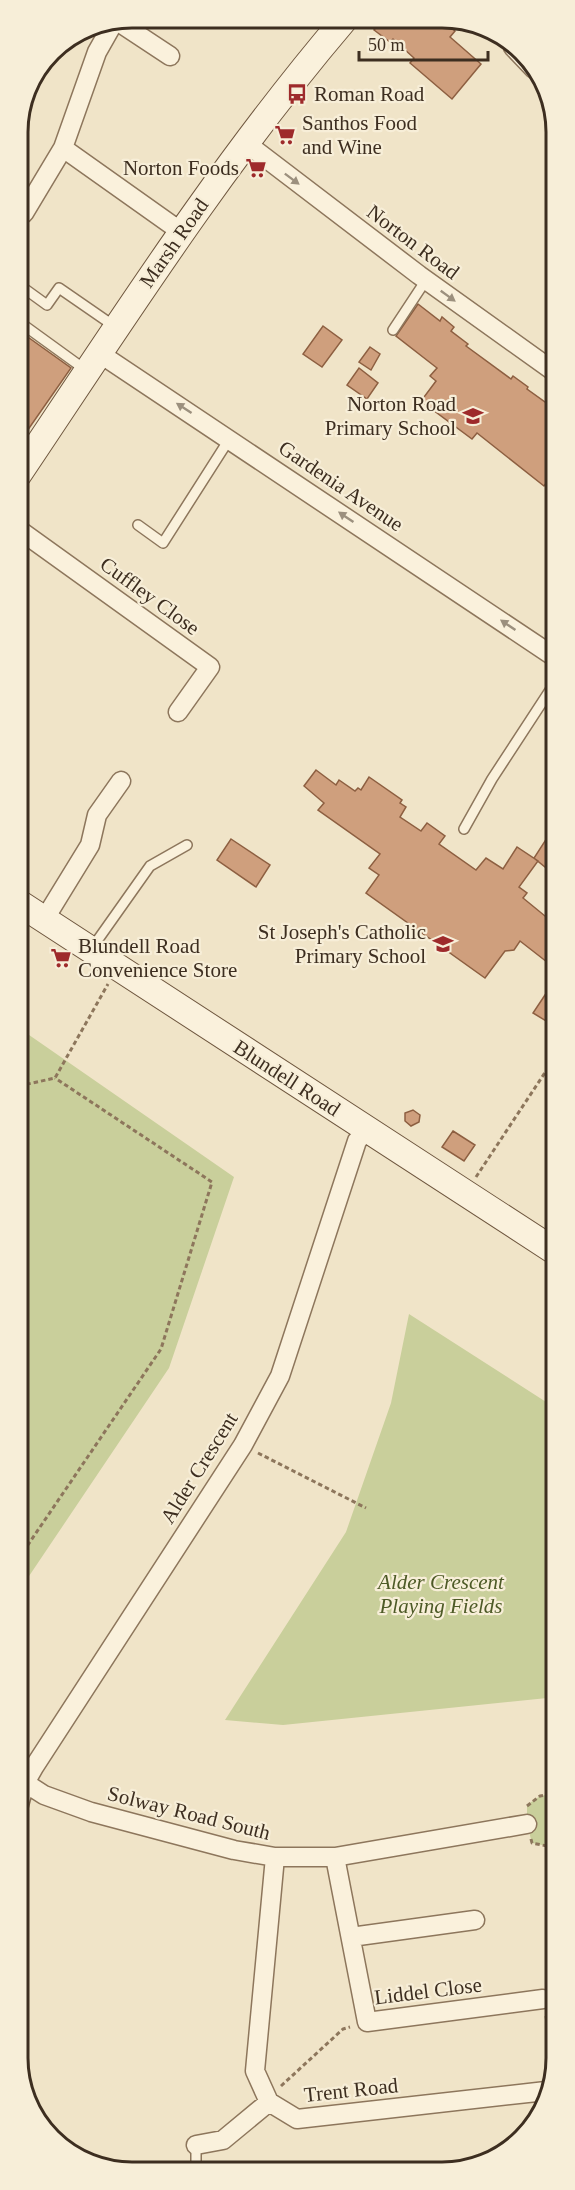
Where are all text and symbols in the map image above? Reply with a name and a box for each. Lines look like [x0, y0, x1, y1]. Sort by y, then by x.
scale bar [359, 24, 488, 62]
text: 50 m [368, 35, 405, 55]
bus stop icon: Roman Road [285, 82, 309, 106]
place label: Roman Road [314, 82, 425, 106]
place label: Santhos Food and Wine [302, 111, 417, 159]
supermarket icon: Santhos Food and Wine [273, 123, 297, 147]
place label: Norton Foods [123, 156, 239, 180]
supermarket icon: Norton Foods [244, 156, 268, 180]
one-way arrow [284, 173, 300, 185]
street label: Marsh Road [135, 193, 214, 292]
street label: Norton Road [362, 200, 464, 285]
one-way arrow [440, 290, 456, 302]
place label: Norton Road Primary School [325, 392, 456, 440]
one-way arrow [176, 403, 192, 414]
school or university icon: Norton Road Primary School [461, 404, 485, 428]
street label: Gardenia Avenue [274, 436, 408, 536]
one-way arrow [338, 511, 354, 523]
street label: Cuffley Close [96, 552, 204, 640]
one-way arrow [499, 620, 516, 631]
place label: St Joseph's Catholic Primary School [258, 920, 426, 968]
school or university icon: St Joseph's Catholic Primary School [431, 932, 455, 956]
place label: Blundell Road Convenience Store [78, 934, 237, 982]
supermarket icon: Blundell Road Convenience Store [49, 946, 73, 970]
street label: Blundell Road [229, 1035, 345, 1122]
street label: Alder Crescent [155, 1408, 243, 1528]
park label: Alder Crescent Playing Fields [376, 1570, 505, 1618]
street label: Solway Road South [105, 1781, 273, 1845]
street label: Liddel Close [373, 1973, 483, 2009]
street label: Trent Road [303, 2073, 400, 2107]

